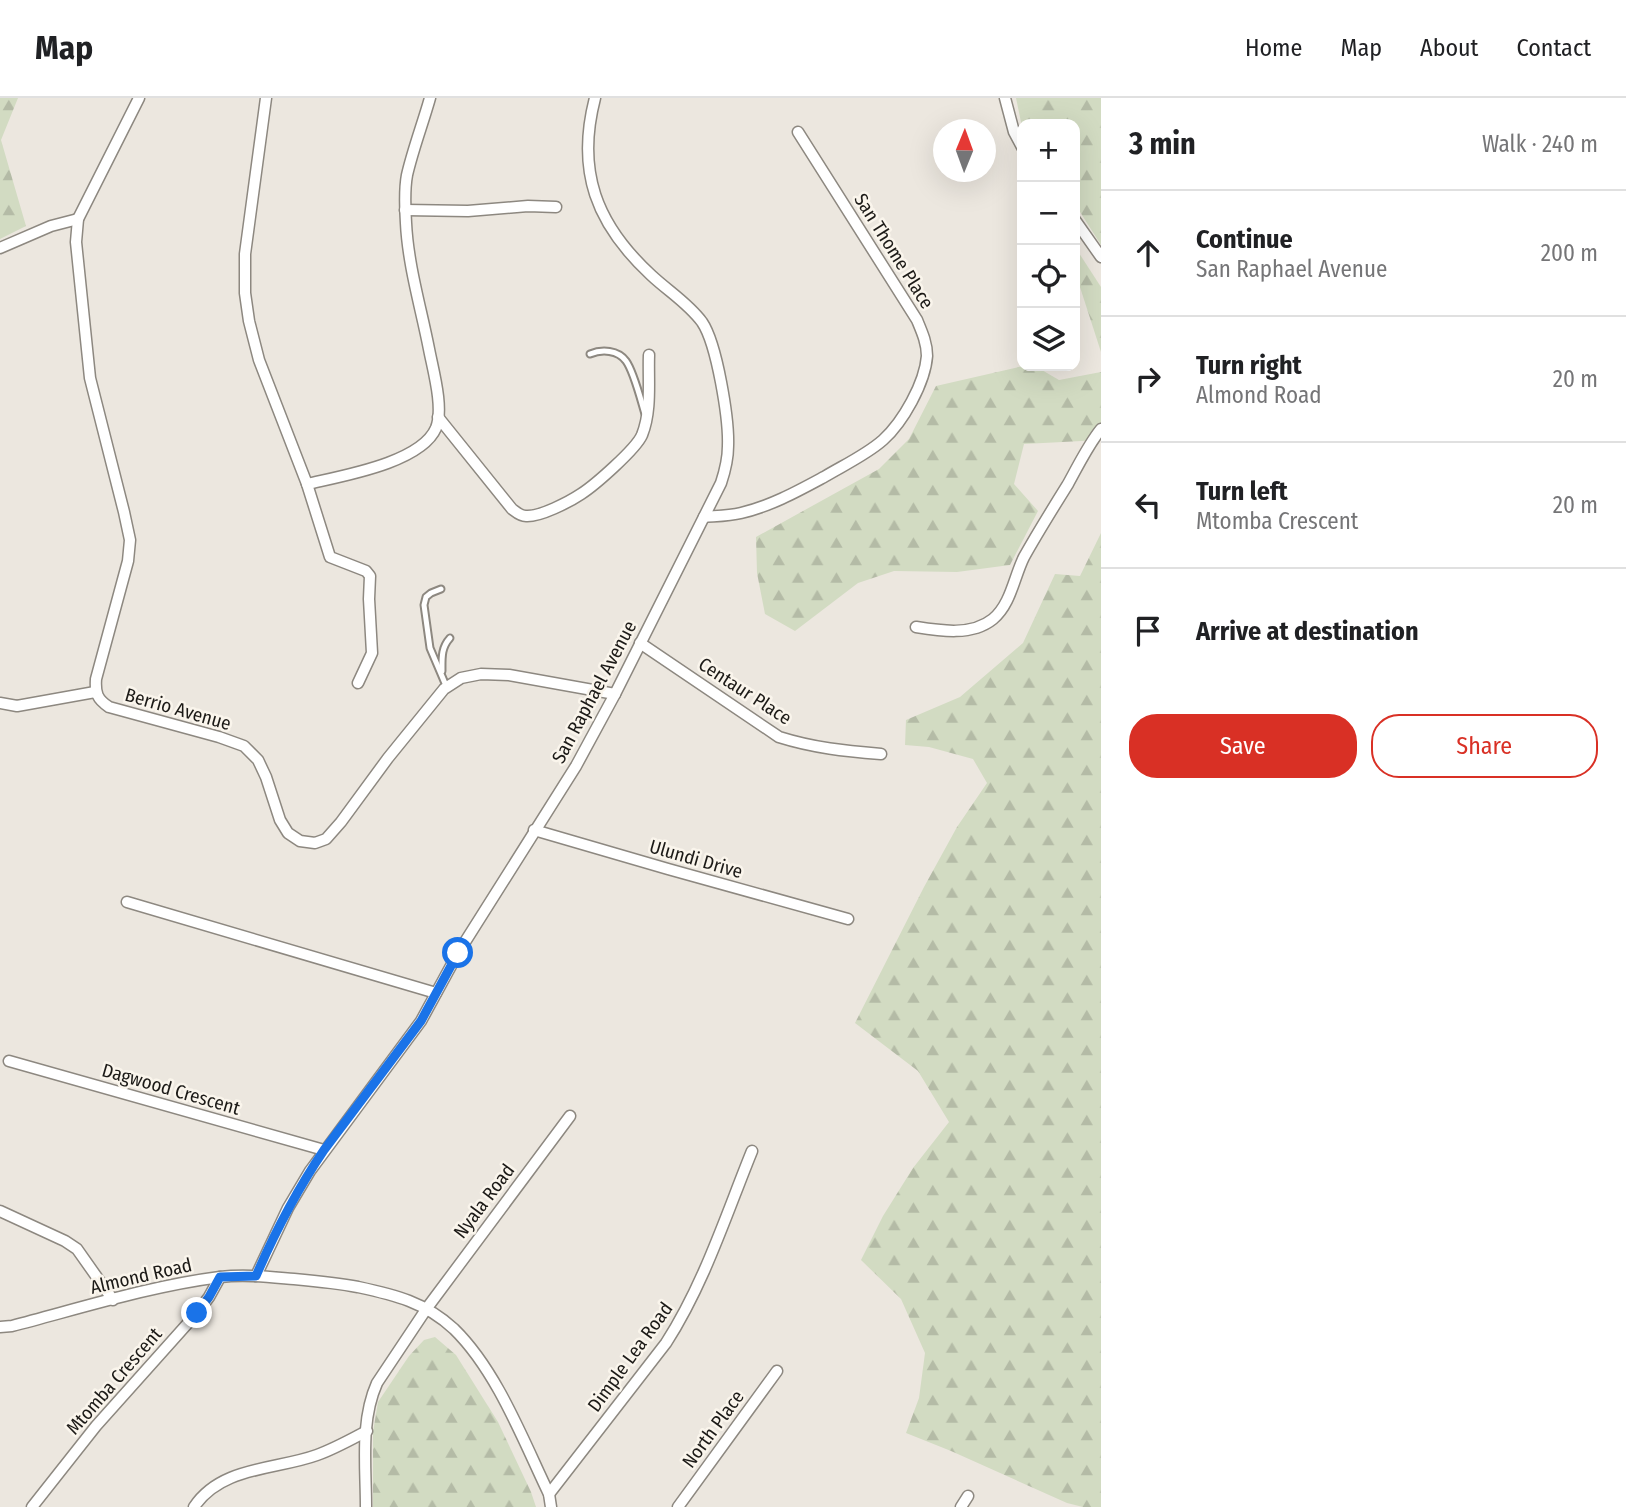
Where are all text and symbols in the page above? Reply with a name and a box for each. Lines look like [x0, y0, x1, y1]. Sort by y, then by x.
text: Map [35, 28, 93, 68]
text: Home [1245, 34, 1302, 62]
text: Map [1340, 34, 1382, 62]
text: About [1420, 34, 1478, 62]
text: Contact [1516, 34, 1591, 62]
north arrow [933, 119, 996, 182]
map controls [1017, 119, 1080, 371]
button: + [1017, 119, 1080, 182]
text: 3 min [1129, 126, 1196, 162]
text: Walk · 240 m [1482, 130, 1598, 158]
button: − [1017, 182, 1080, 245]
street label: San Thome Place [849, 189, 939, 313]
text: Continue [1196, 224, 1293, 255]
icon: ahead [1129, 234, 1167, 272]
text: 200 m [1541, 239, 1598, 267]
button: locate [1017, 245, 1080, 308]
text: San Raphael Avenue [1196, 255, 1387, 283]
button: layers [1017, 308, 1080, 371]
text: Turn right [1196, 350, 1302, 381]
icon: right [1129, 360, 1167, 398]
text: 20 m [1553, 365, 1598, 393]
text: Almond Road [1196, 381, 1322, 409]
text: Turn left [1196, 476, 1288, 507]
icon: left [1129, 486, 1167, 524]
text: 20 m [1553, 491, 1598, 519]
text: Mtomba Crescent [1196, 507, 1358, 535]
icon: arrive [1129, 612, 1167, 650]
text: Arrive at destination [1196, 616, 1419, 647]
street label: San Raphael Avenue [547, 617, 641, 767]
street label: Centaur Place [694, 652, 796, 730]
street label: Berrio Avenue [122, 683, 234, 735]
button: Save [1129, 714, 1357, 778]
button: Share [1371, 714, 1598, 778]
street label: Ulundi Drive [647, 835, 745, 883]
route start [442, 937, 473, 968]
street label: Dagwood Crescent [99, 1058, 243, 1120]
street label: Nyala Road [449, 1159, 519, 1243]
street label: Almond Road [88, 1253, 194, 1299]
route end [181, 1297, 212, 1328]
street label: Dimple Lea Road [583, 1298, 677, 1416]
street label: Mtomba Crescent [61, 1322, 167, 1439]
street label: North Place [677, 1386, 749, 1472]

